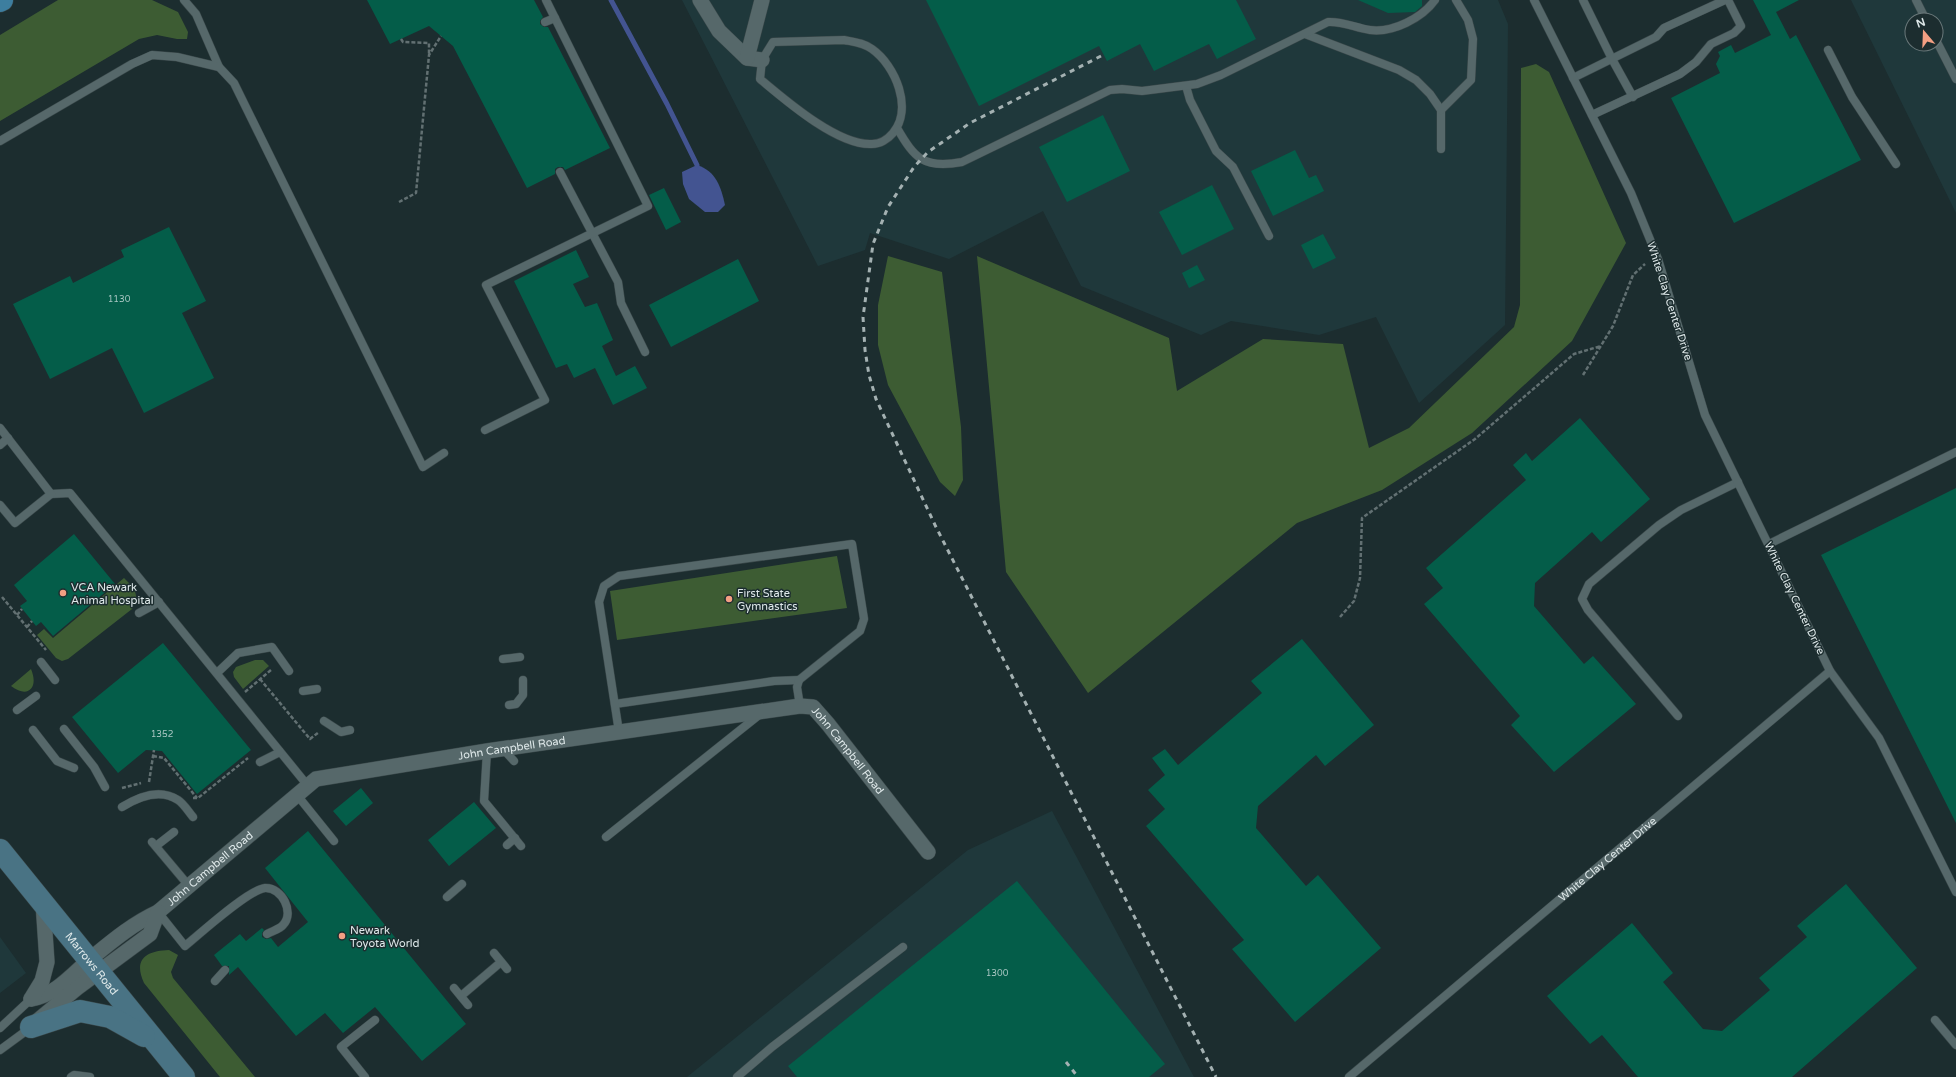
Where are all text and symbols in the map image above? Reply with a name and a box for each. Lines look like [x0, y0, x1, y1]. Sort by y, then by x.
north arrow [1904, 12, 1944, 52]
text: N [1915, 15, 1927, 31]
street label: White Clay Center Drive [1644, 240, 1695, 362]
house number: 1130 [108, 294, 131, 305]
street label: White Clay Center Drive [1762, 540, 1828, 657]
place label: VCA Newark Animal Hospital [71, 581, 153, 607]
place label: First State Gymnastics [737, 587, 798, 613]
marker: VCA Newark Animal Hospital [58, 588, 68, 598]
marker: First State Gymnastics [724, 594, 734, 604]
street label: John Campbell Road [809, 704, 886, 797]
house number: 1352 [151, 729, 173, 740]
street label: John Campbell Road [457, 734, 566, 763]
street label: White Clay Center Drive [1556, 814, 1659, 904]
street label: John Campbell Road [165, 829, 256, 909]
place label: Newark Toyota World [350, 924, 420, 950]
street label: Marrows Road [62, 930, 121, 997]
marker: Newark Toyota World [337, 931, 347, 941]
house number: 1300 [986, 968, 1009, 979]

